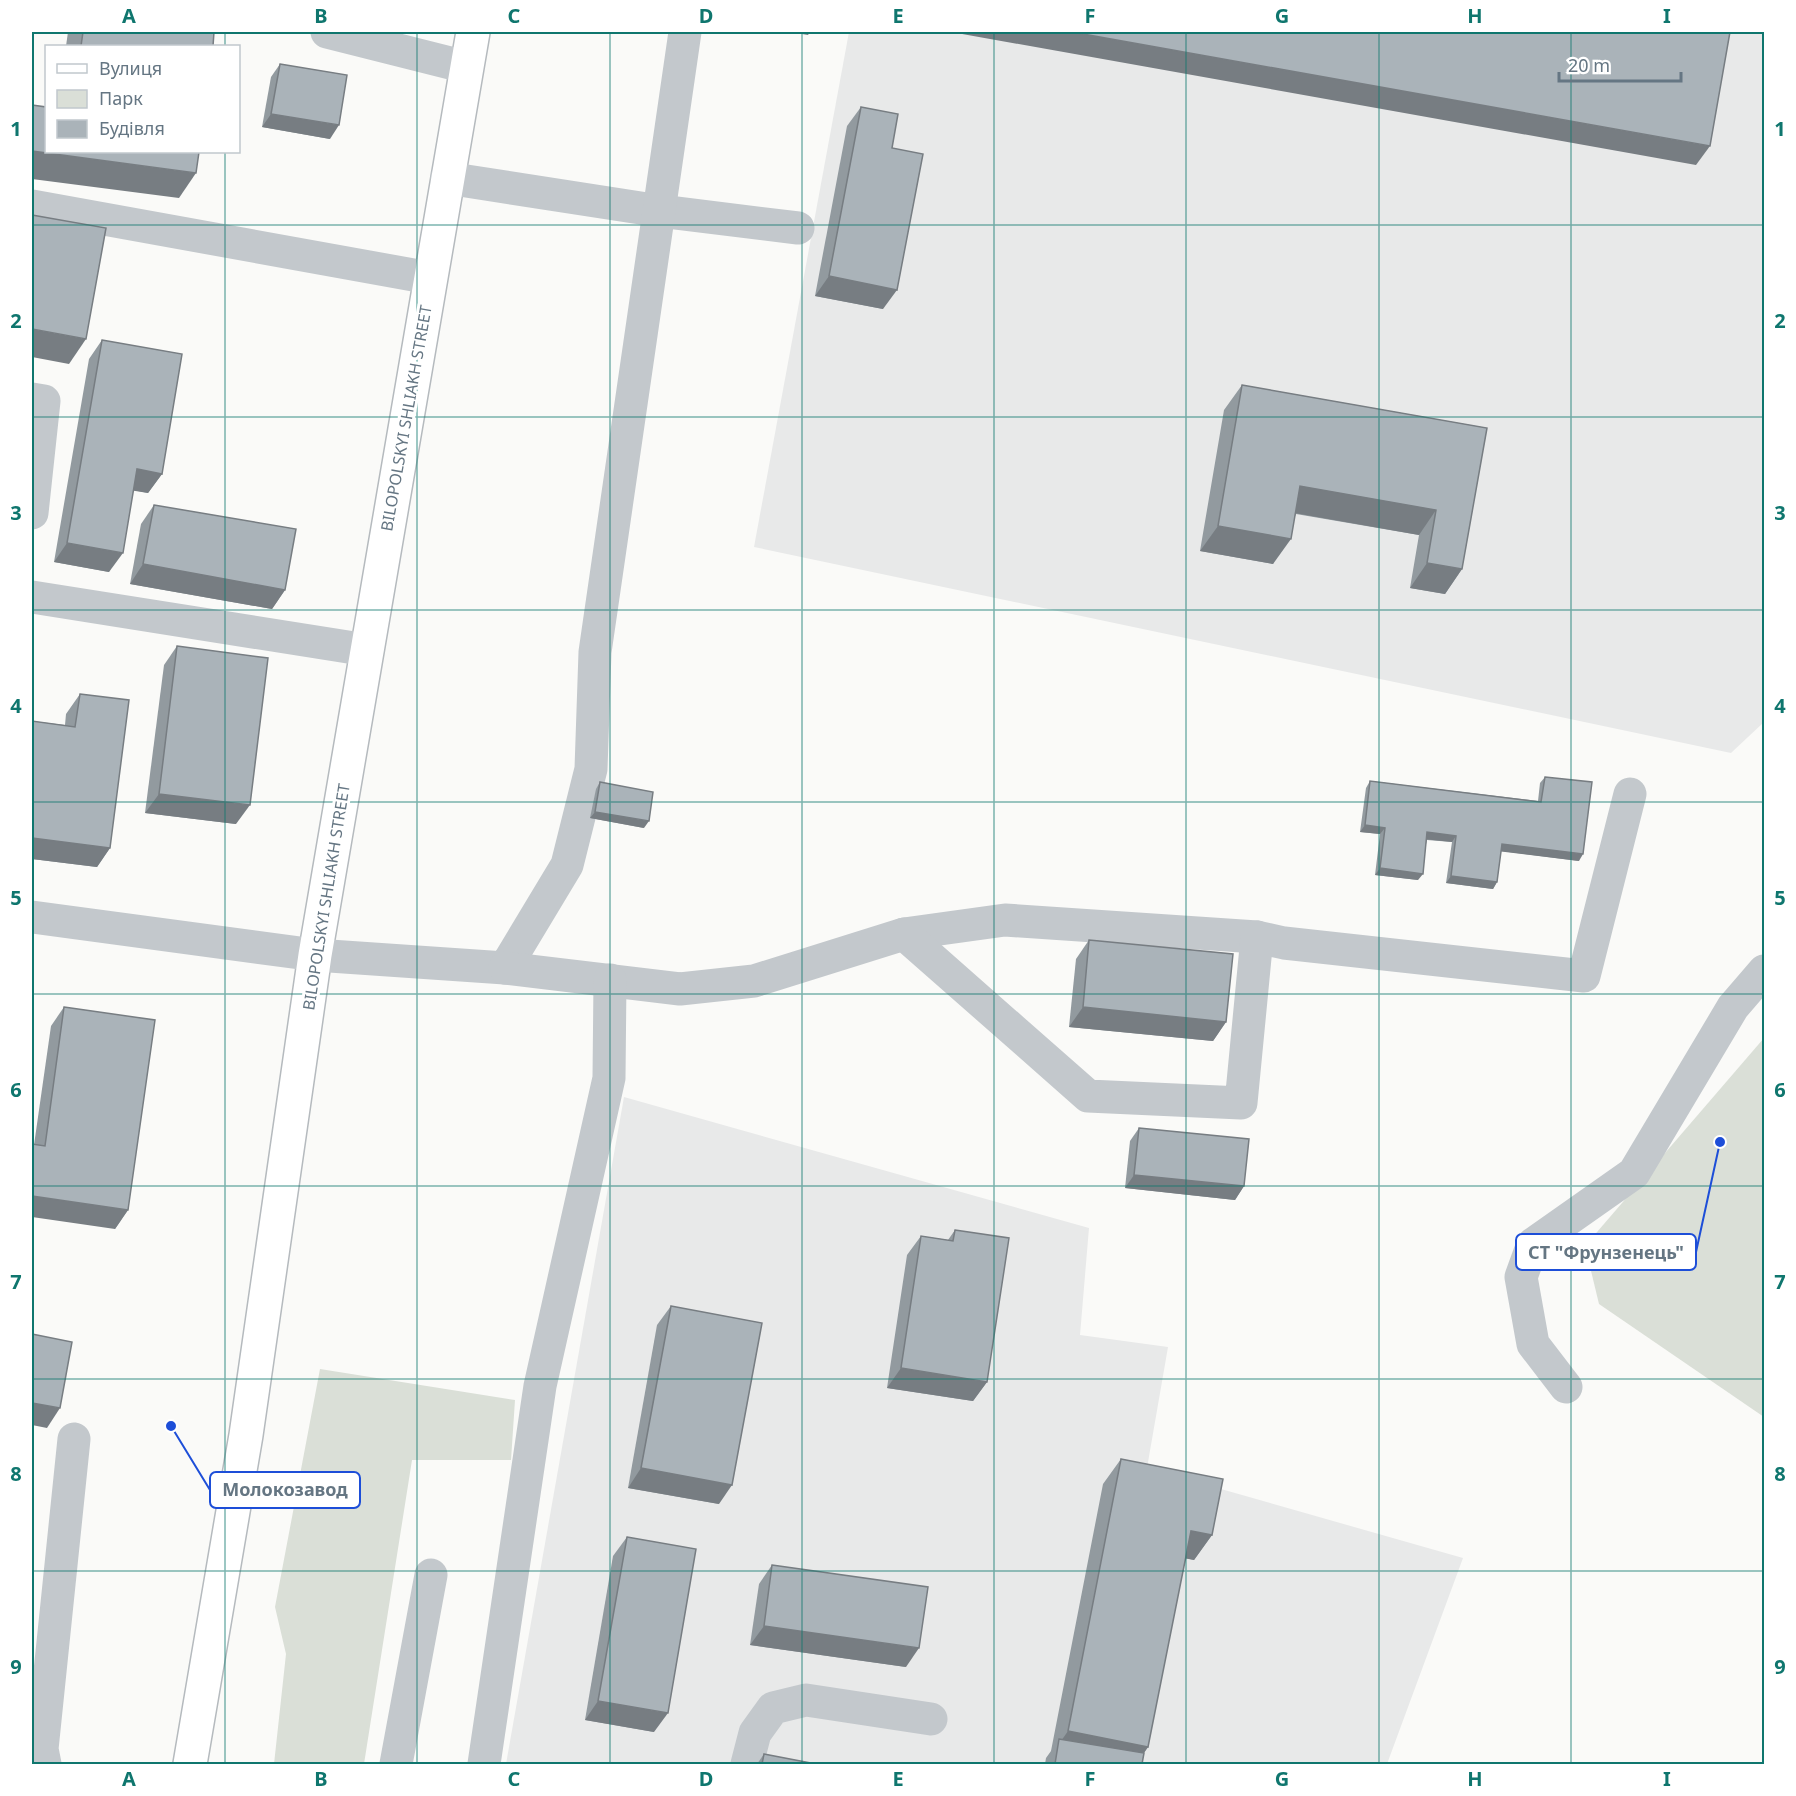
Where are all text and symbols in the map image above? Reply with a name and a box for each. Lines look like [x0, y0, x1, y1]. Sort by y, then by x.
text: A [122, 2, 136, 29]
text: B [314, 2, 328, 29]
text: C [508, 2, 521, 29]
text: D [699, 2, 713, 29]
text: E [892, 2, 904, 29]
text: F [1085, 2, 1095, 29]
text: G [1275, 2, 1289, 29]
text: H [1467, 2, 1483, 29]
text: I [1663, 2, 1671, 29]
legend [45, 45, 240, 153]
scale bar [1559, 45, 1680, 83]
text: 20 m [1568, 53, 1610, 77]
text: Вулиця [99, 56, 162, 80]
text: Парк [99, 86, 143, 110]
text: 1 [10, 115, 22, 142]
text: 1 [1774, 115, 1786, 142]
text: Будівля [99, 116, 165, 140]
street label: BILOPOLSKYI SHLIAKH STREET [375, 303, 437, 533]
text: 2 [10, 307, 22, 334]
text: 2 [1774, 307, 1786, 334]
text: 3 [10, 499, 22, 526]
text: 3 [1774, 499, 1786, 526]
text: 4 [10, 692, 22, 719]
text: 4 [1774, 692, 1786, 719]
street label: BILOPOLSKYI SHLIAKH STREET [297, 782, 355, 1012]
text: 5 [10, 884, 22, 911]
text: 5 [1774, 884, 1786, 911]
text: 6 [10, 1076, 22, 1103]
text: 6 [1774, 1076, 1786, 1103]
callout: СТ "Фрунзенець" [1516, 1234, 1696, 1270]
text: СТ "Фрунзенець" [1528, 1240, 1684, 1264]
text: 7 [10, 1268, 22, 1295]
text: 7 [1774, 1268, 1786, 1295]
text: 8 [10, 1460, 22, 1487]
text: 8 [1774, 1460, 1786, 1487]
callout: Молокозавод [210, 1472, 360, 1508]
text: Молокозавод [222, 1477, 348, 1501]
text: 9 [10, 1653, 22, 1680]
text: 9 [1774, 1653, 1786, 1680]
text: A [122, 1765, 136, 1792]
text: B [314, 1765, 328, 1792]
text: C [508, 1765, 521, 1792]
text: D [699, 1765, 713, 1792]
text: E [892, 1765, 904, 1792]
text: F [1085, 1765, 1095, 1792]
text: G [1275, 1765, 1289, 1792]
text: H [1467, 1765, 1483, 1792]
text: I [1663, 1765, 1671, 1792]

